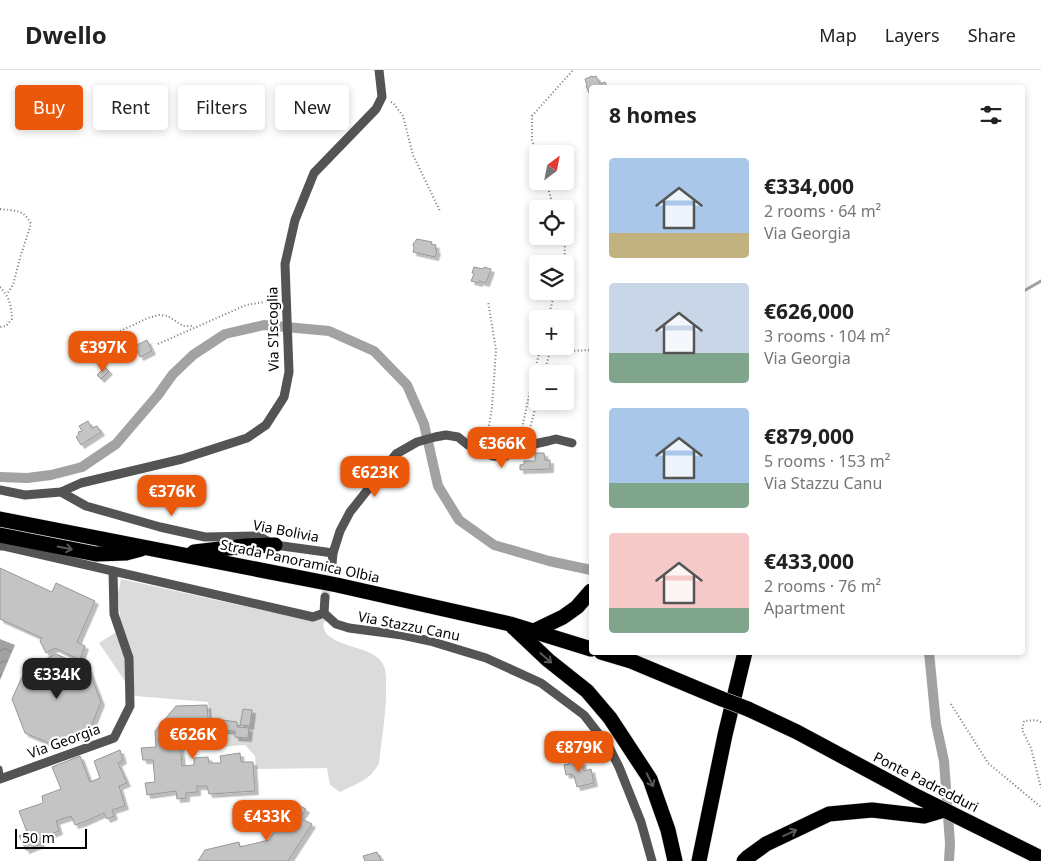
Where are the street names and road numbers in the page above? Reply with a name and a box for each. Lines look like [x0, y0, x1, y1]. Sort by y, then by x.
street label: Via S'Iscoglia [262, 287, 283, 372]
street label: Via Bolivia [251, 515, 321, 546]
street label: Strada Panoramica Olbia [219, 534, 382, 587]
street label: Via Stazzu Canu [356, 606, 462, 645]
street label: Via Georgia [25, 719, 103, 762]
street label: Ponte Padredduri [870, 747, 982, 816]

